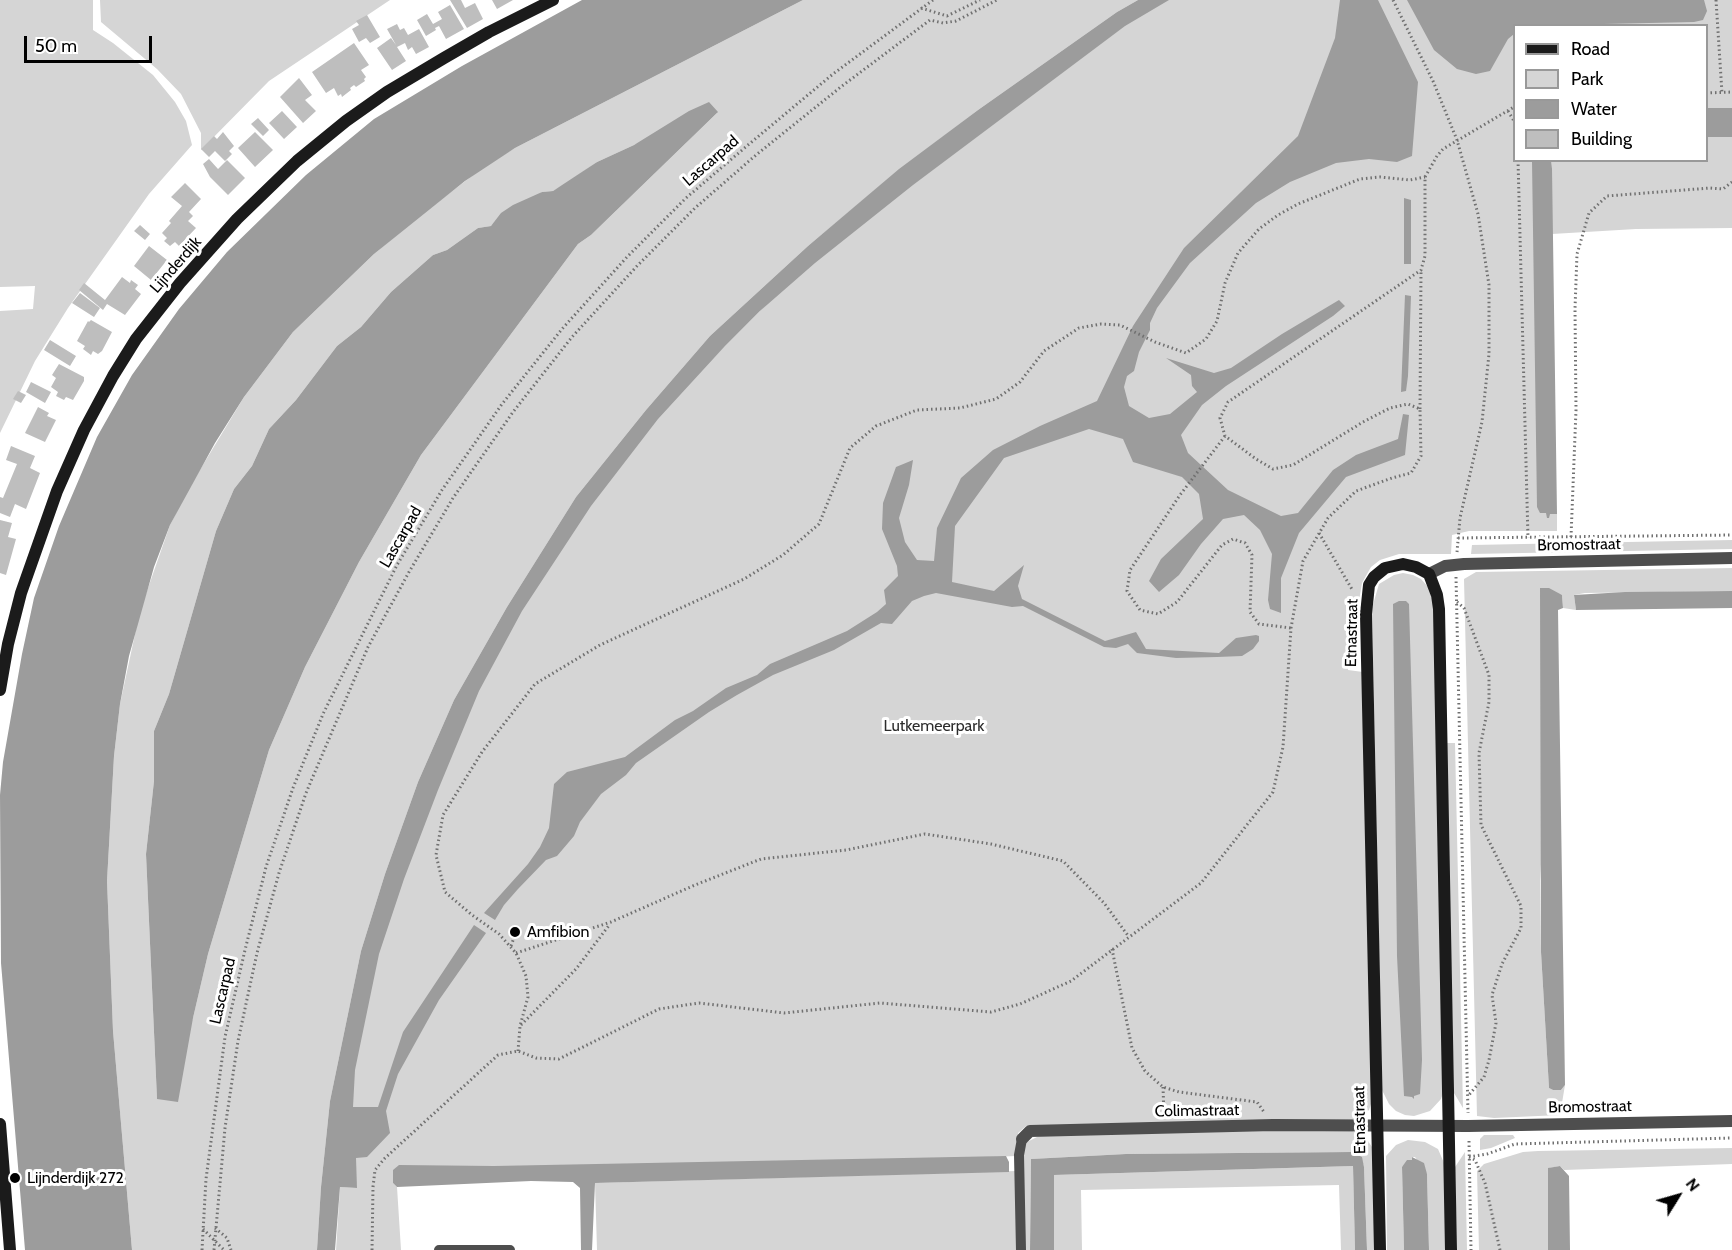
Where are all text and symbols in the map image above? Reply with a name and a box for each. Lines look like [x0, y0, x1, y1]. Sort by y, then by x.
scale bar [27, 24, 154, 62]
legend [1513, 24, 1708, 162]
text: 50 m [35, 35, 77, 57]
text: Road [1571, 38, 1610, 60]
text: Park [1571, 68, 1603, 90]
text: Water [1571, 98, 1617, 120]
text: Building [1571, 128, 1632, 150]
street label: Lascarpad [679, 132, 743, 190]
street label: Lijnderdijk [146, 233, 206, 297]
street label: Lascarpad [376, 503, 426, 571]
street label: Bromostraat [1537, 535, 1621, 555]
street label: Etnastraat [1342, 599, 1362, 667]
park label: Lutkemeerpark [884, 716, 984, 736]
place label: Amfibion [527, 922, 590, 942]
marker: Amfibion [508, 925, 522, 939]
street label: Lascarpad [206, 956, 240, 1026]
street label: Etnastraat [1350, 1086, 1370, 1154]
street label: Bromostraat [1548, 1097, 1632, 1117]
street label: Colimastraat [1154, 1101, 1240, 1121]
north arrow [1648, 1166, 1708, 1226]
place label: Lijnderdijk 272 [27, 1168, 124, 1188]
marker: Lijnderdijk 272 [8, 1171, 22, 1185]
text: N [1682, 1175, 1704, 1195]

